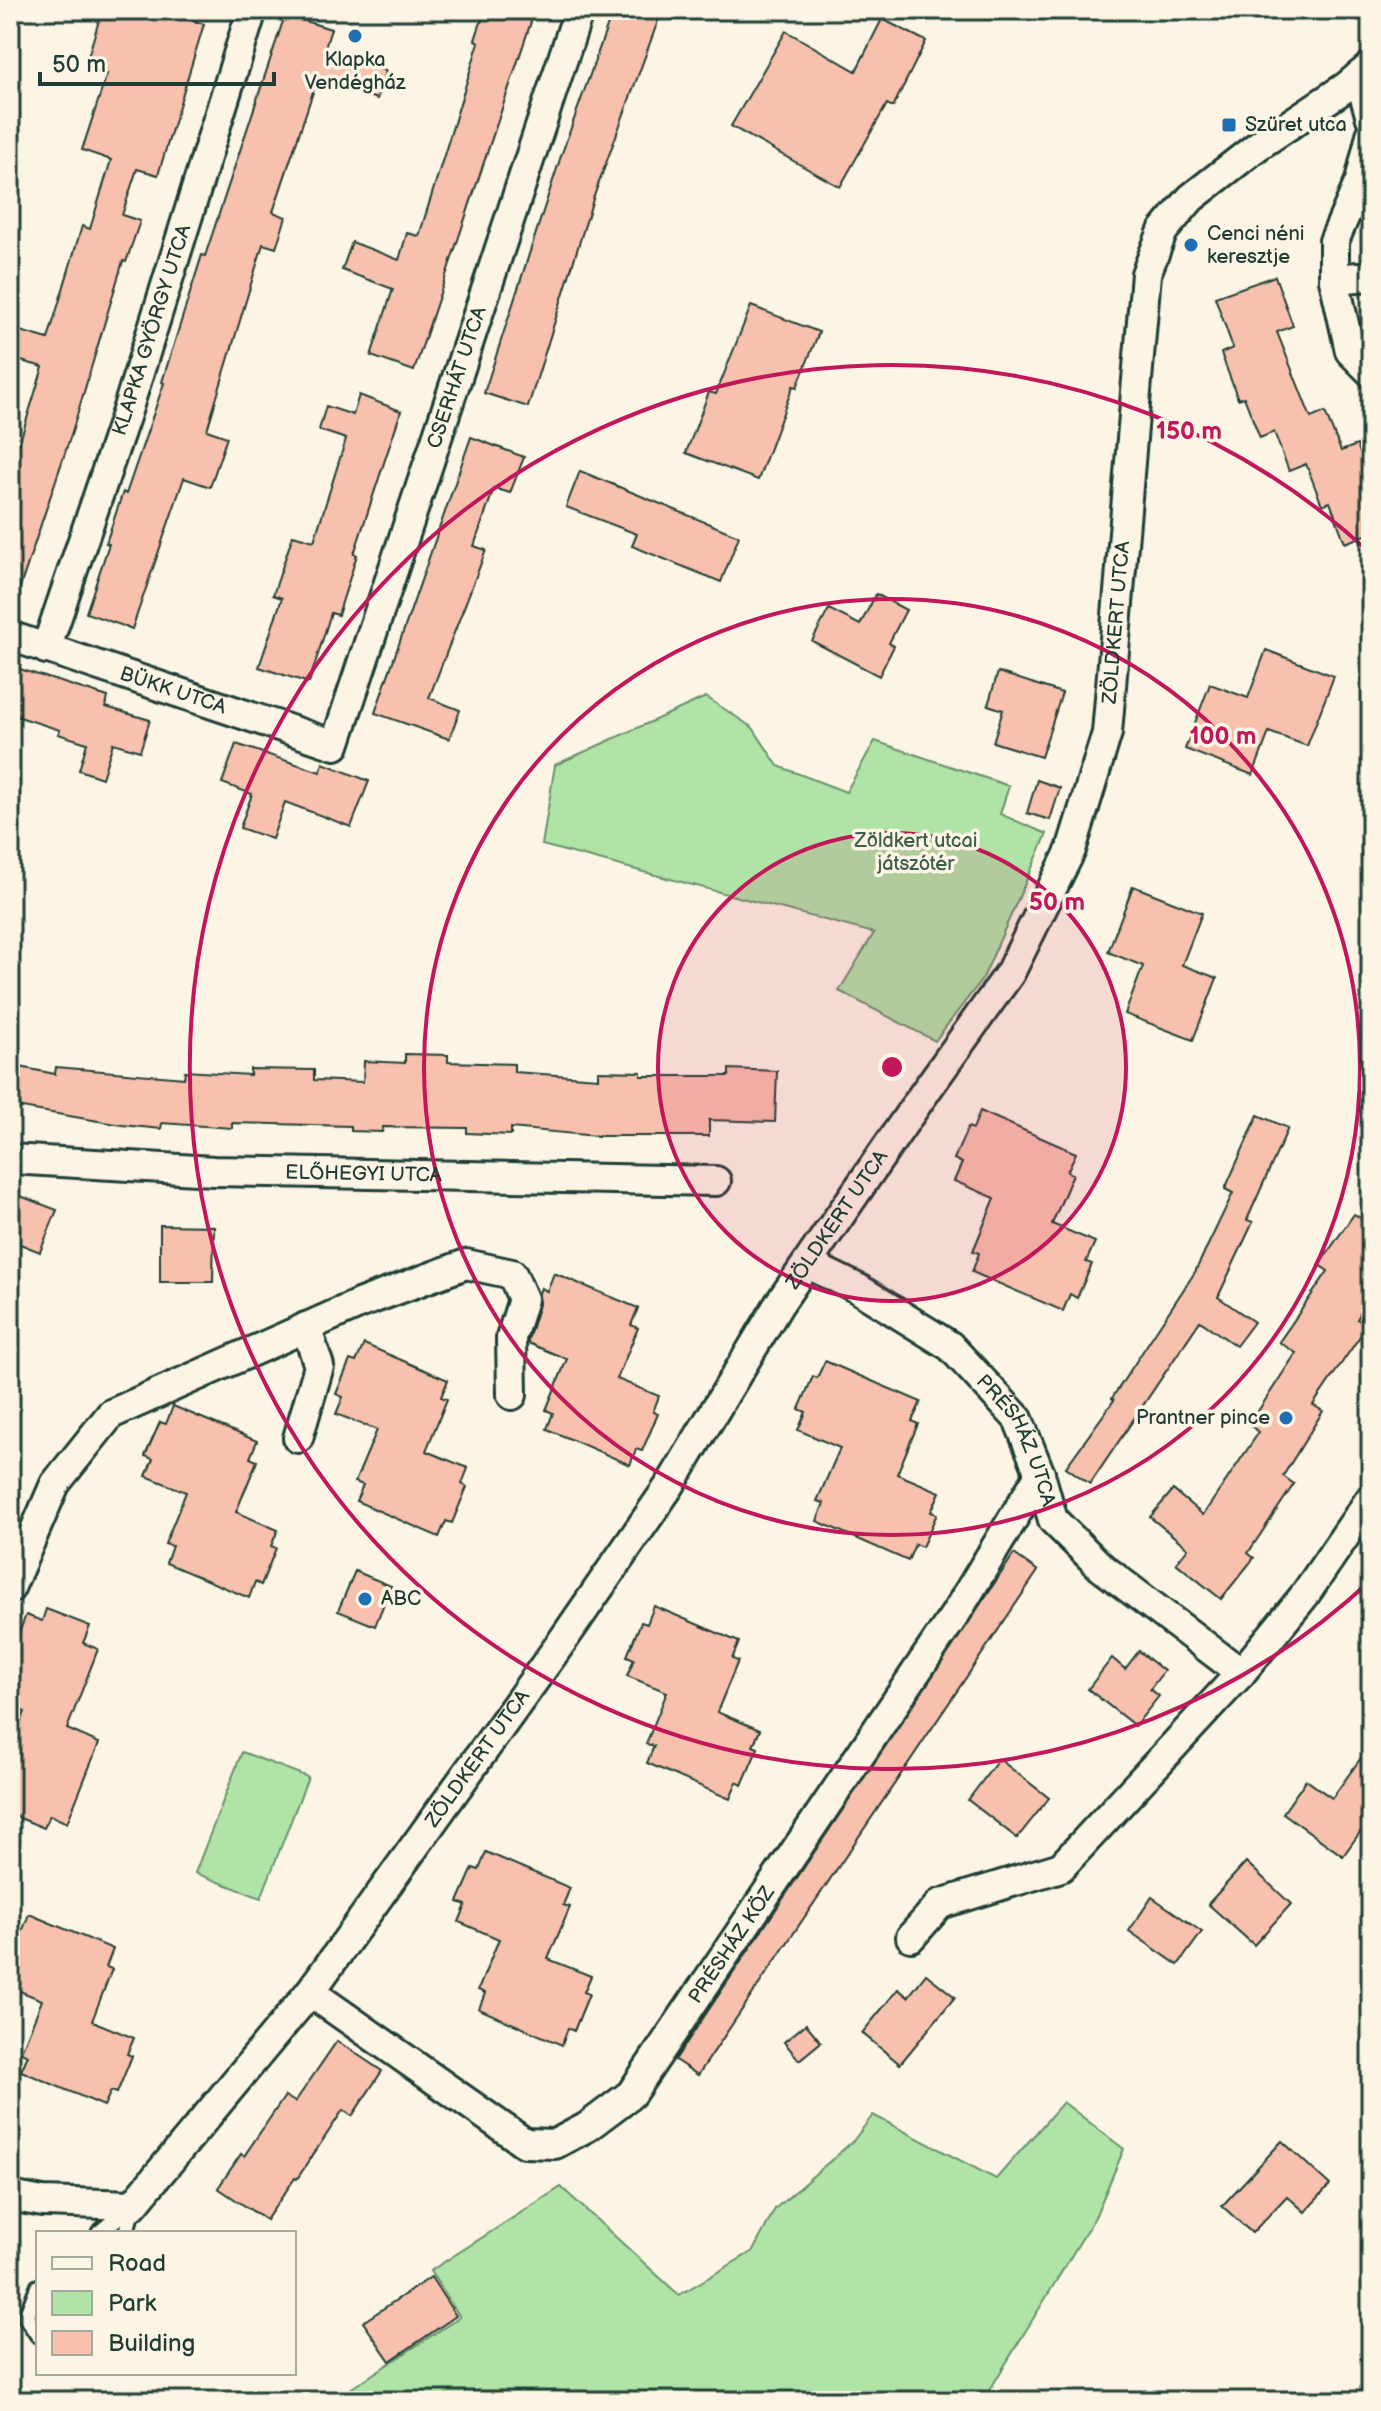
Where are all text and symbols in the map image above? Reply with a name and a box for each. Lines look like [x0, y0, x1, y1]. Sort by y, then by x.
marker: Klapka Vendégház [346, 27, 364, 45]
scale bar [40, 36, 274, 86]
place label: Klapka Vendégház [305, 48, 406, 95]
text: 50 m [52, 50, 106, 79]
place label: Szüret utca [1245, 113, 1347, 137]
marker: Szüret utca [1220, 116, 1238, 134]
street label: KLAPKA GYÖRGY UTCA [108, 221, 197, 439]
place label: Cenci néni keresztje [1207, 222, 1304, 269]
marker: Cenci néni keresztje [1182, 236, 1200, 254]
street label: CSERHÁT UTCA [422, 303, 492, 452]
text: 150 m [1156, 417, 1222, 446]
street label: ZÖLDKERT UTCA [1097, 539, 1135, 706]
street label: BÜKK UTCA [117, 662, 230, 720]
text: 100 m [1190, 722, 1256, 751]
park label: Zöldkert utcai játszótér [854, 829, 977, 876]
text: 50 m [1029, 888, 1085, 917]
centre of rings [878, 1053, 906, 1081]
street label: ZÖLDKERT UTCA [780, 1145, 894, 1295]
street label: ELŐHEGYI UTCA [285, 1160, 443, 1188]
street label: PRÉSHÁZ UTCA [971, 1370, 1061, 1510]
place label: Prantner pince [1136, 1406, 1270, 1430]
marker: Prantner pince [1277, 1409, 1295, 1427]
place label: ABC [381, 1587, 421, 1611]
marker: ABC [356, 1590, 374, 1608]
street label: ZÖLDKERT UTCA [420, 1685, 536, 1833]
street label: PRÉSHÁZ KÖZ [684, 1881, 780, 2008]
legend [36, 2231, 296, 2375]
text: Road [108, 2249, 166, 2278]
text: Park [108, 2289, 156, 2318]
text: Building [108, 2329, 195, 2358]

